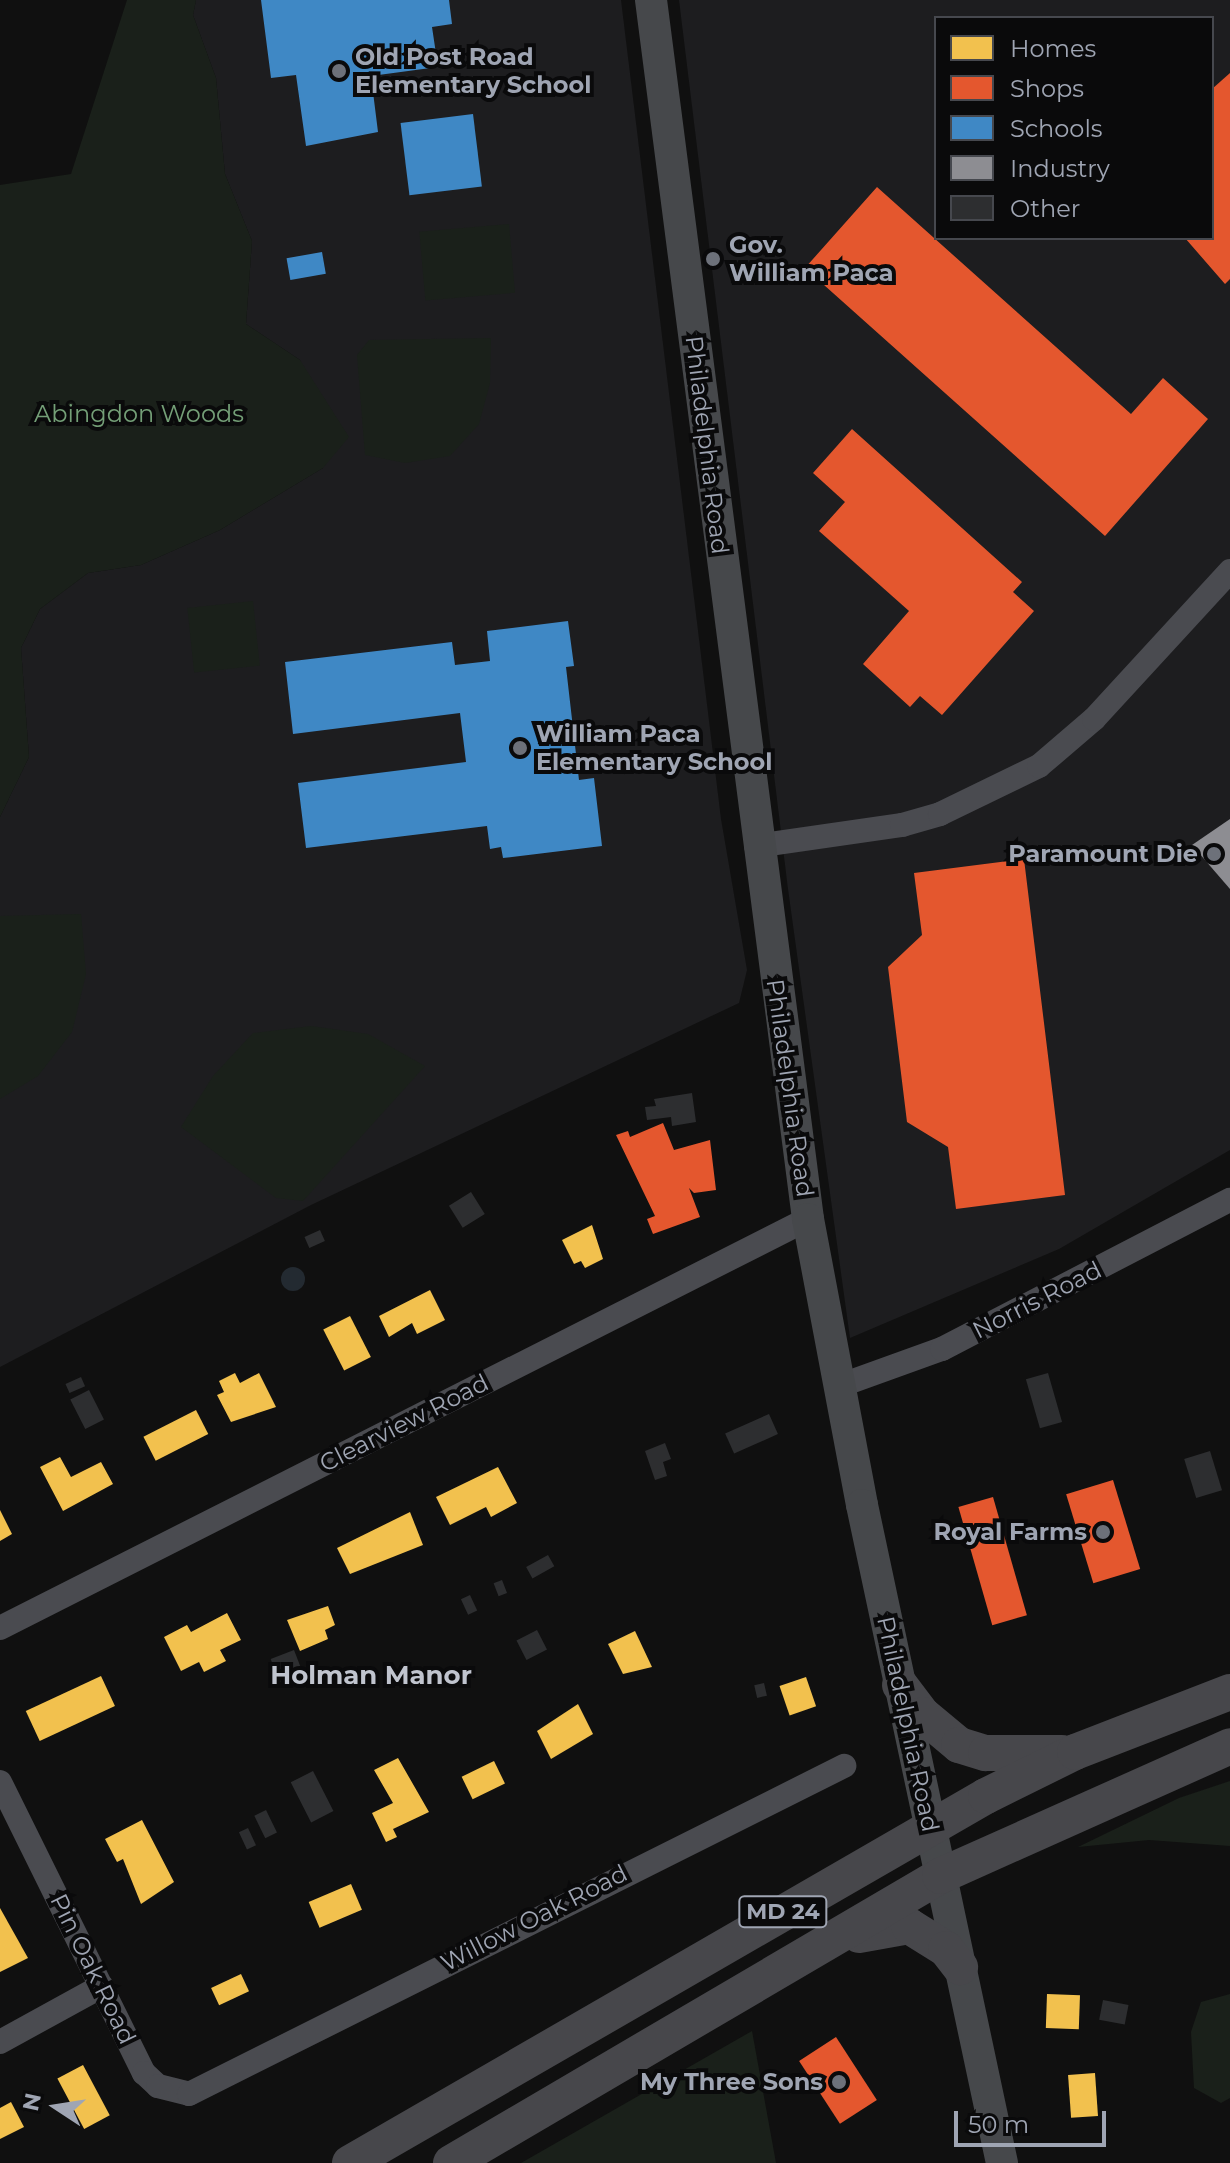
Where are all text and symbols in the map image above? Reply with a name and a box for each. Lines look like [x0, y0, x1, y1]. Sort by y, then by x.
legend [934, 16, 1214, 240]
text: Homes [1010, 34, 1096, 63]
place label: Old Post Road Elementary School [355, 43, 592, 99]
marker: Old Post Road Elementary School [330, 62, 348, 80]
text: Shops [1010, 74, 1084, 103]
text: Schools [1010, 114, 1103, 143]
text: Industry [1010, 154, 1110, 183]
text: Other [1010, 194, 1080, 223]
place label: Gov. William Paca [729, 231, 894, 287]
marker: Gov. William Paca [704, 250, 722, 268]
street label: Philadelphia Road [679, 334, 735, 556]
park label: Abingdon Woods [34, 400, 244, 428]
place label: William Paca Elementary School [536, 720, 773, 776]
marker: William Paca Elementary School [511, 739, 529, 757]
place label: Paramount Die [1008, 840, 1198, 868]
marker: Paramount Die [1205, 845, 1223, 863]
street label: Philadelphia Road [760, 977, 820, 1199]
street label: Norris Road [968, 1255, 1106, 1345]
street label: Clearview Road [315, 1368, 493, 1478]
place label: Royal Farms [933, 1518, 1087, 1546]
marker: Royal Farms [1094, 1523, 1112, 1541]
street label: Philadelphia Road [871, 1613, 945, 1835]
district label: Holman Manor [270, 1660, 472, 1692]
street label: Willow Oak Road [436, 1859, 632, 1977]
street label: Pin Oak Road [44, 1889, 142, 2049]
road number: MD 24 [737, 1894, 829, 1930]
north arrow [16, 2067, 96, 2147]
place label: My Three Sons [640, 2068, 823, 2096]
marker: My Three Sons [830, 2073, 848, 2091]
text: N [17, 2090, 47, 2113]
scale bar [958, 2095, 1110, 2145]
text: 50 m [968, 2110, 1029, 2139]

